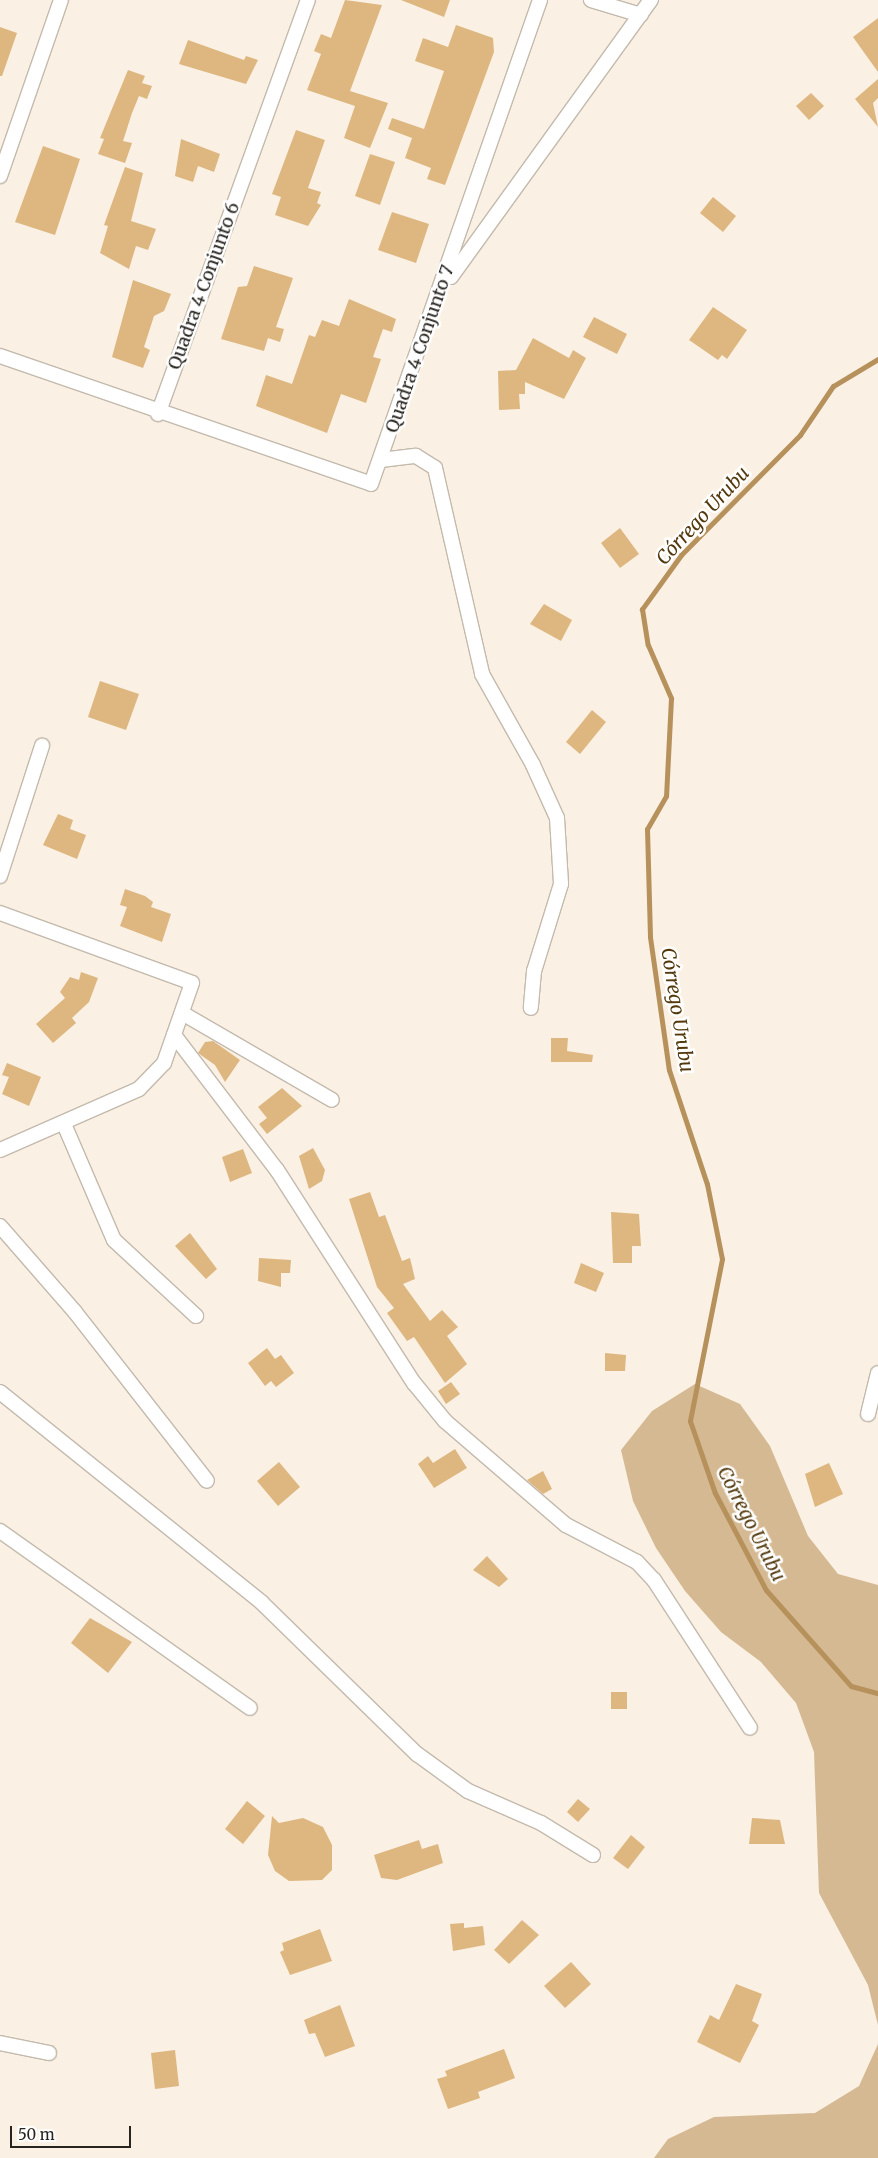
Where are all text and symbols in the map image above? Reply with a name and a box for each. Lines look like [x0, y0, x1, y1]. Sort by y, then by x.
street label: Quadra 4 Conjunto 6 [164, 199, 244, 373]
street label: Quadra 4 Conjunto 7 [381, 262, 459, 436]
water label: Córrego Urubu [652, 462, 754, 570]
water label: Córrego Urubu [656, 946, 698, 1074]
water label: Córrego Urubu [712, 1463, 790, 1585]
scale bar [12, 2116, 134, 2148]
text: 50 m [18, 2125, 55, 2144]

